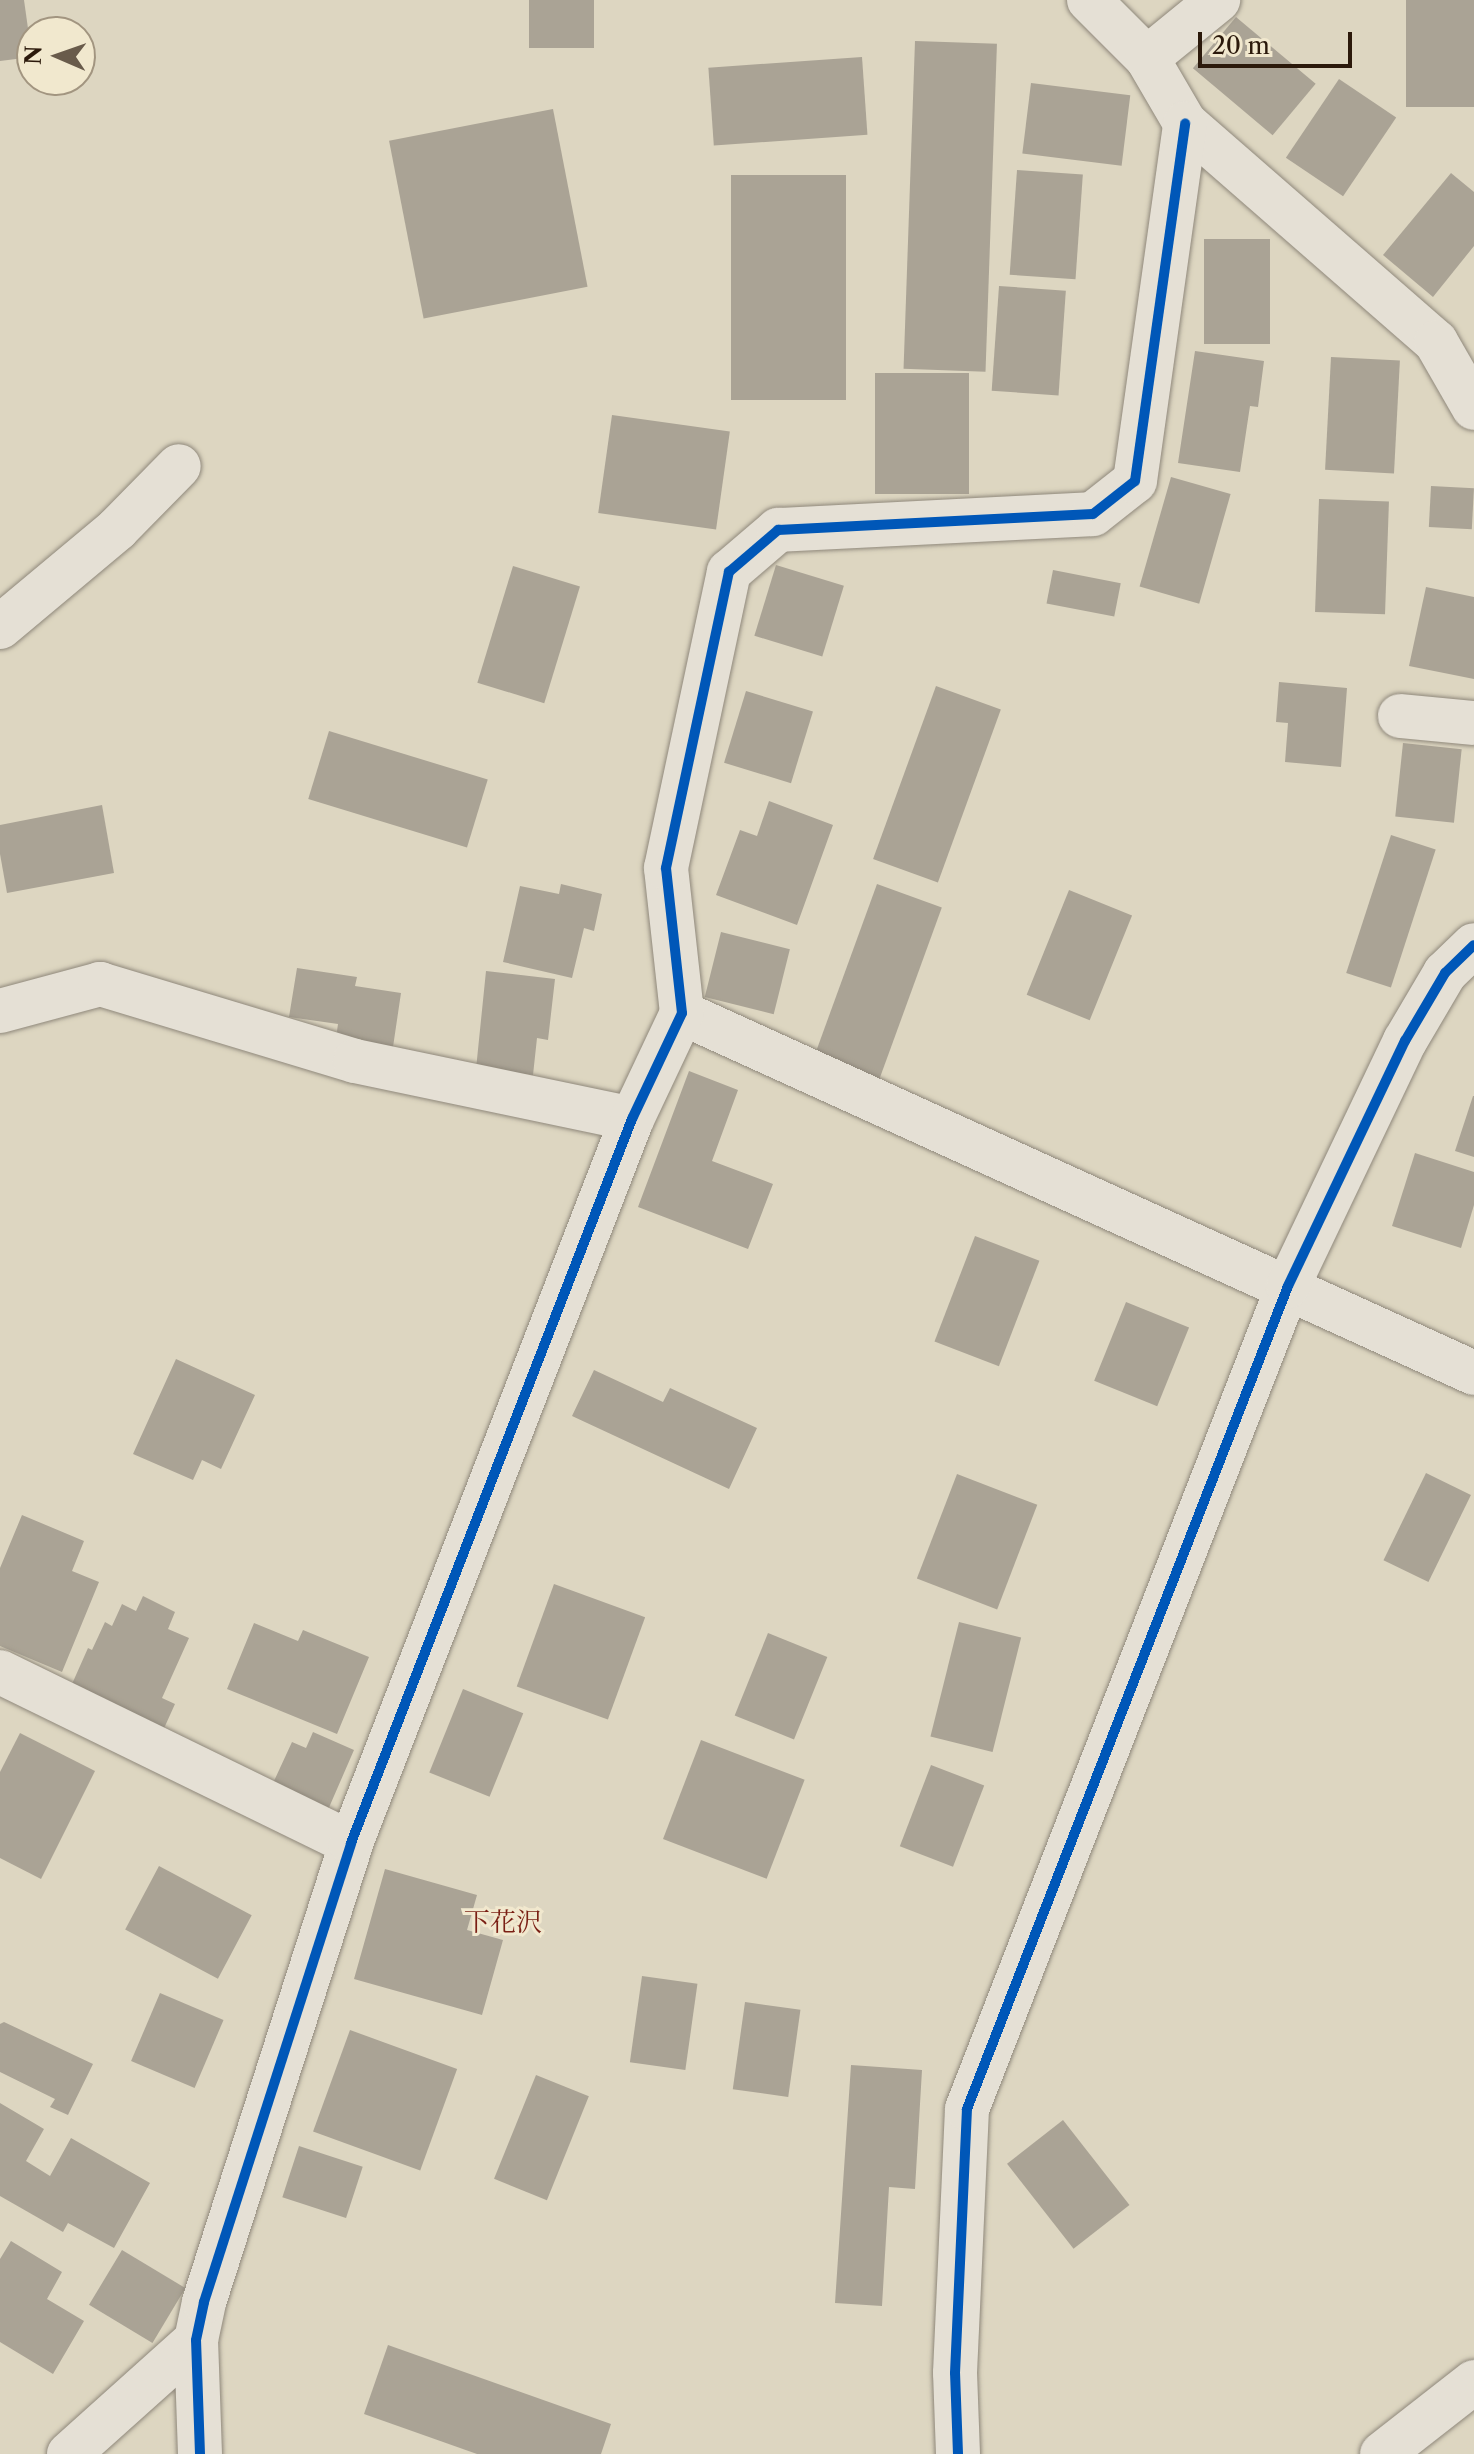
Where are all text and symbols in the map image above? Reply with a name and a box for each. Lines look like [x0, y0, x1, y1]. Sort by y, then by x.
north arrow [16, 16, 96, 96]
scale bar [1202, 16, 1356, 66]
text: 20 m [1212, 31, 1270, 60]
text: N [20, 45, 47, 65]
district label: 下花沢 [464, 1907, 542, 1939]

